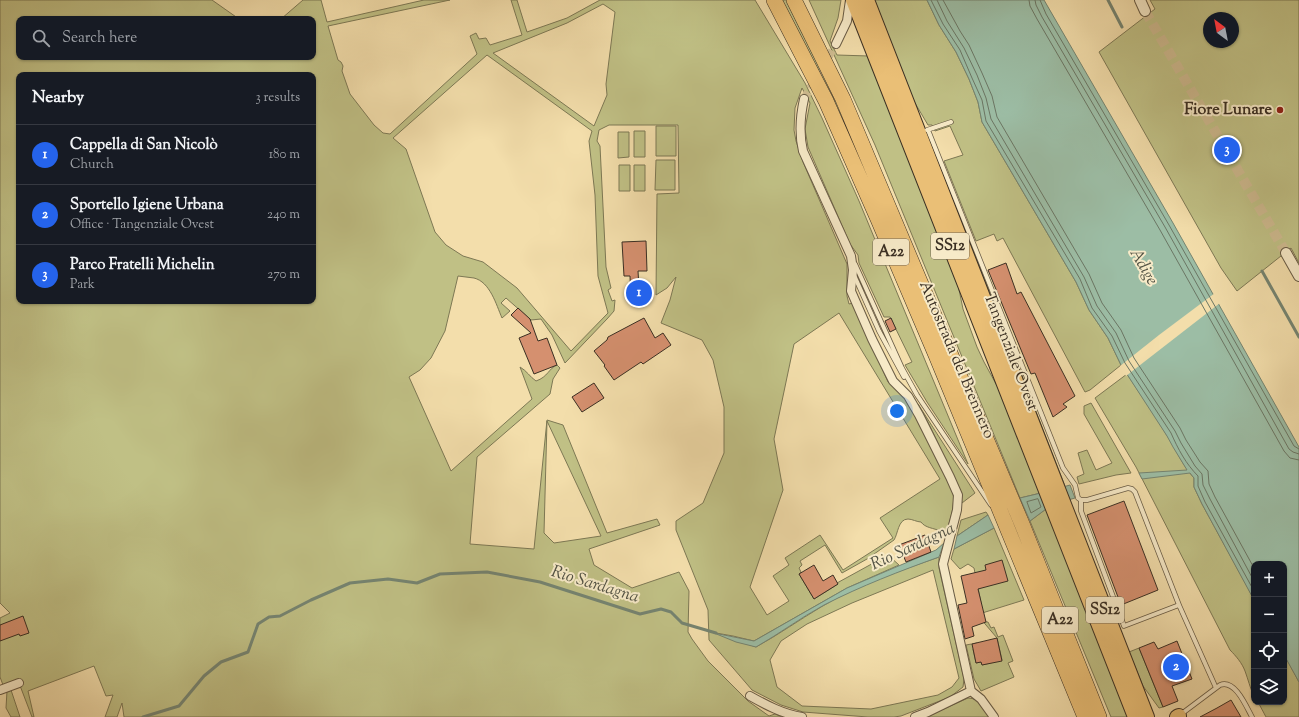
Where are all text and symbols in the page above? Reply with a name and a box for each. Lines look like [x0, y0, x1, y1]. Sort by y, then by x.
north arrow [1203, 12, 1239, 48]
search box [16, 16, 316, 60]
icon: search [30, 27, 52, 49]
text: Search here [62, 28, 137, 49]
text: Nearby [32, 86, 84, 110]
text: 3 results [255, 89, 300, 107]
place label: Fiore Lunare [1184, 99, 1273, 122]
marker: Fiore Lunare [1275, 105, 1285, 115]
text: Cappella di San Nicolò [70, 135, 218, 156]
pin: 3 [1214, 135, 1240, 165]
text: 1 [43, 146, 47, 164]
text: 180 m [269, 146, 300, 164]
text: Church [70, 156, 114, 174]
text: Sportello Igiene Urbana [70, 195, 224, 216]
text: 2 [42, 206, 48, 224]
text: 240 m [267, 206, 300, 224]
text: Office · Tangenziale Ovest [70, 216, 214, 234]
road number: SS12 [931, 233, 969, 259]
road number: A22 [873, 239, 909, 265]
water label: Adige [1123, 244, 1163, 290]
text: Parco Fratelli Michelin [70, 255, 215, 276]
text: 3 [42, 266, 48, 284]
text: 270 m [267, 266, 300, 284]
text: Park [70, 276, 95, 294]
pin: 1 [626, 278, 652, 308]
street label: Autostrada del Brennero [912, 278, 1000, 443]
street label: Tangenziale Ovest [977, 290, 1043, 415]
your location [887, 401, 907, 421]
water label: Rio Sardagna [867, 517, 959, 577]
water label: Rio Sardagna [548, 560, 642, 610]
map controls [1251, 561, 1287, 705]
button: + [1251, 561, 1287, 597]
road number: SS12 [1086, 597, 1124, 623]
button: − [1251, 597, 1287, 633]
road number: A22 [1042, 607, 1078, 633]
button: locate [1251, 633, 1287, 669]
pin: 2 [1163, 652, 1189, 682]
button: layers [1251, 669, 1287, 705]

